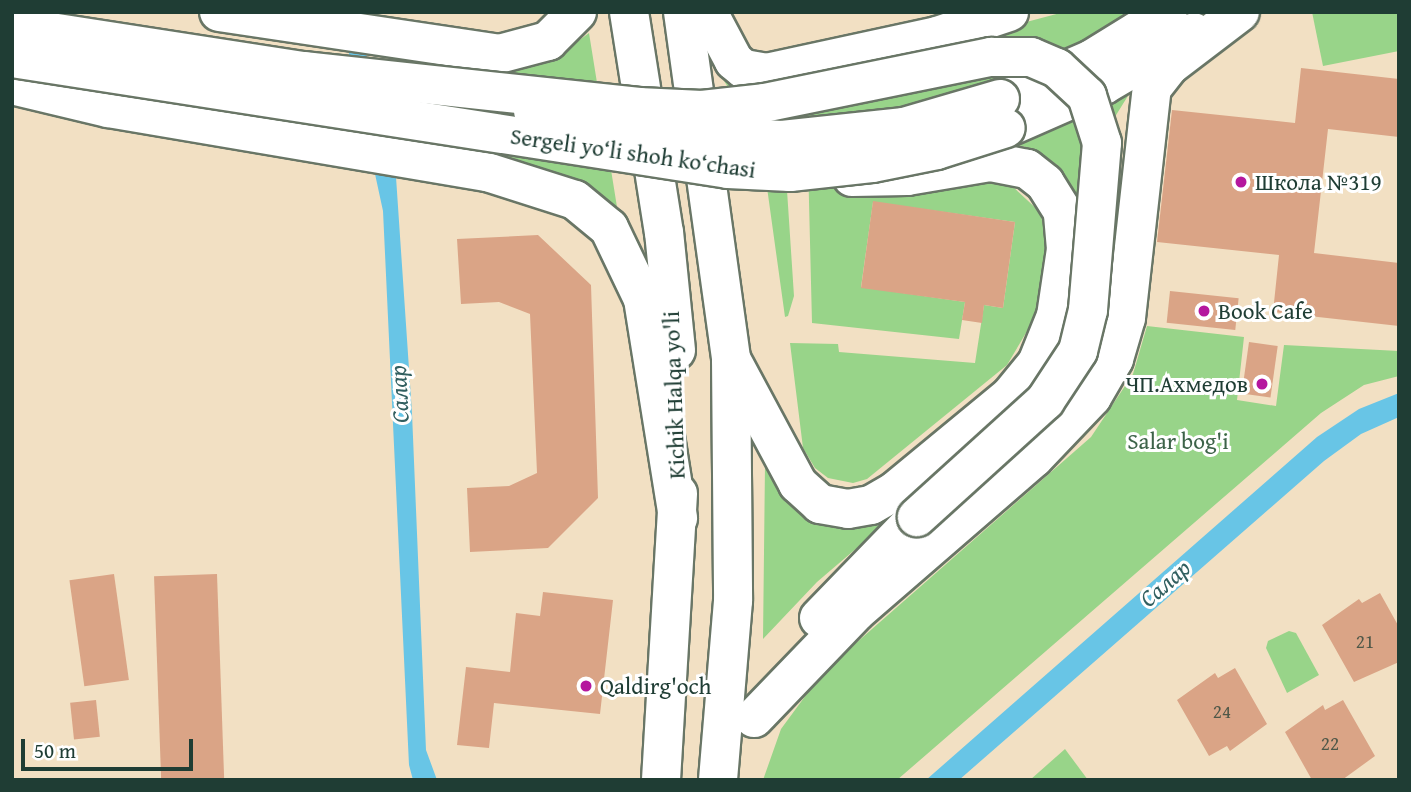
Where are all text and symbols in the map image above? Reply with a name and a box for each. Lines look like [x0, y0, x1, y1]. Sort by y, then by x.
street label: Sergeli yo‘li shoh ko‘chasi [509, 122, 757, 184]
place label: Школа №319 [1255, 168, 1382, 196]
marker: Школа №319 [1233, 174, 1249, 190]
place label: Book Cafe [1218, 297, 1313, 325]
marker: Book Cafe [1196, 303, 1212, 319]
street label: Kichik Halqa yo'li [657, 310, 691, 480]
water label: Салар [383, 364, 415, 424]
place label: ЧП.Ахмедов [1125, 370, 1248, 398]
marker: ЧП.Ахмедов [1254, 376, 1270, 392]
park label: Salar bog'i [1127, 427, 1229, 455]
water label: Салар [1134, 553, 1196, 613]
house number: 21 [1356, 631, 1374, 653]
place label: Qaldirg'och [600, 672, 711, 700]
marker: Qaldirg'och [578, 678, 594, 694]
house number: 24 [1213, 701, 1231, 723]
scale bar [24, 726, 196, 770]
house number: 22 [1321, 733, 1339, 755]
text: 50 m [34, 735, 76, 766]

